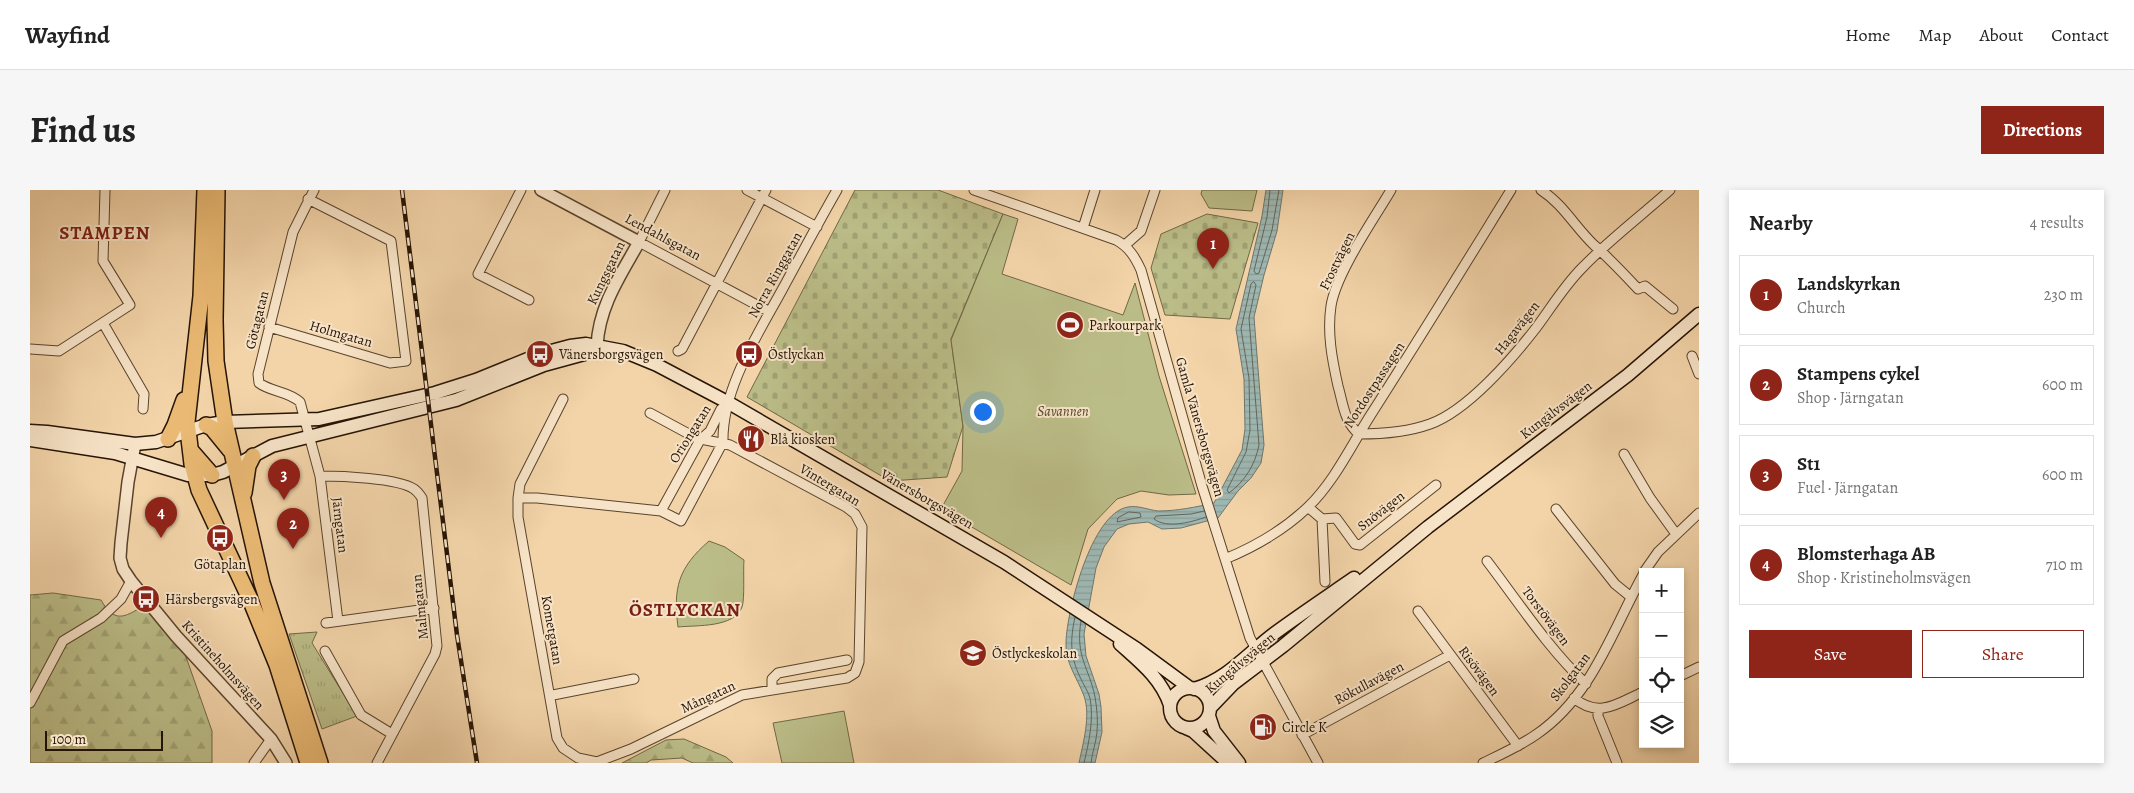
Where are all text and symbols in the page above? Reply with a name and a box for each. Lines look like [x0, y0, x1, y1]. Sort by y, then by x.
text: Wayfind [25, 19, 110, 51]
text: Home [1845, 23, 1890, 47]
text: Map [1918, 23, 1951, 47]
text: About [1979, 23, 2023, 47]
text: Contact [2051, 23, 2109, 47]
text: Find us [30, 106, 136, 154]
button: Directions [1981, 106, 2104, 154]
street label: Lendahlsgatan [622, 209, 705, 265]
text: Nearby [1749, 209, 1812, 237]
text: 4 results [2030, 212, 2084, 234]
district label: STAMPEN [59, 220, 151, 246]
street label: Norra Ringgatan [743, 228, 807, 322]
pin: 1 [1197, 228, 1229, 269]
street label: Frostvägen [1315, 228, 1359, 293]
street label: Kungsgatan [582, 238, 630, 308]
text: Landskyrkan [1797, 271, 1901, 297]
text: 1 [1763, 284, 1769, 306]
text: 230 m [2044, 284, 2083, 306]
street label: Götagatan [241, 289, 273, 351]
street label: Hagavägen [1490, 297, 1544, 359]
text: Church [1797, 297, 1846, 319]
sports icon: Parkourpark [1055, 310, 1085, 340]
street label: Holmgatan [307, 316, 375, 352]
place label: Parkourpark [1089, 316, 1161, 335]
street label: Nordostpassagen [1339, 338, 1409, 432]
bus stop icon: Vänersborgsvägen [525, 339, 555, 369]
bus stop icon: Östlyckan [734, 339, 764, 369]
place label: Vänersborgsvägen [558, 345, 664, 364]
place label: Östlyckan [768, 345, 825, 364]
street label: Gamla Vänersborgsvägen [1171, 355, 1229, 499]
text: Stampens cykel [1797, 361, 1920, 387]
text: 2 [1762, 374, 1770, 396]
text: 600 m [2042, 374, 2083, 396]
street label: Kungälvsvägen [1516, 376, 1596, 443]
text: Shop · Järngatan [1797, 387, 1904, 409]
your location [970, 399, 996, 425]
street label: Oriongatan [665, 401, 716, 467]
park label: Savannen [1037, 402, 1089, 421]
restaurant icon: Blå kiosken [736, 424, 766, 454]
place label: Blå kiosken [770, 430, 836, 449]
text: St1 [1797, 451, 1820, 477]
pin: 3 [268, 459, 300, 500]
street label: Vintergatan [795, 459, 864, 511]
street label: Vänersborgsvägen [876, 464, 977, 534]
text: 3 [1763, 464, 1769, 486]
text: 600 m [2042, 464, 2083, 486]
text: Fuel · Järngatan [1797, 477, 1898, 499]
street label: Snövägen [1353, 486, 1409, 535]
street label: Järngatan [327, 496, 353, 554]
pin: 4 [145, 497, 177, 538]
pin: 2 [277, 508, 309, 549]
bus stop icon: Götaplan [205, 523, 235, 553]
text: Blomsterhaga AB [1797, 541, 1935, 567]
text: 4 [1762, 554, 1770, 576]
text: 710 m [2046, 554, 2083, 576]
place label: Götaplan [194, 555, 246, 574]
text: Shop · Kristineholmsvägen [1797, 567, 1971, 589]
map controls [1639, 568, 1684, 748]
button: + [1639, 568, 1684, 613]
street label: Malmgatan [407, 573, 433, 641]
street label: Torstövägen [1517, 582, 1575, 650]
bus stop icon: Härsbergsvägen [131, 584, 161, 614]
place label: Härsbergsvägen [165, 590, 258, 609]
street label: Kometgatan [537, 594, 567, 666]
district label: ÖSTLYCKAN [629, 597, 741, 623]
button: − [1639, 613, 1684, 658]
street label: Kristineholmsvägen [178, 616, 269, 714]
street label: Kungälvsvägen [1201, 628, 1279, 698]
button: Save [1749, 630, 1912, 678]
button: Share [1922, 630, 2084, 678]
school or university icon: Östlyckeskolan [958, 638, 988, 668]
street label: Risövägen [1454, 642, 1504, 700]
place label: Östlyckeskolan [992, 644, 1077, 663]
street label: Skolgatan [1545, 648, 1595, 705]
street label: Rökullavägen [1331, 657, 1407, 709]
button: locate [1639, 658, 1684, 703]
street label: Mångatan [678, 676, 739, 718]
button: layers [1639, 703, 1684, 748]
fuel station icon: Circle K [1248, 712, 1278, 742]
place label: Circle K [1282, 718, 1327, 737]
scale bar [45, 728, 162, 751]
text: 100 m [52, 730, 86, 749]

